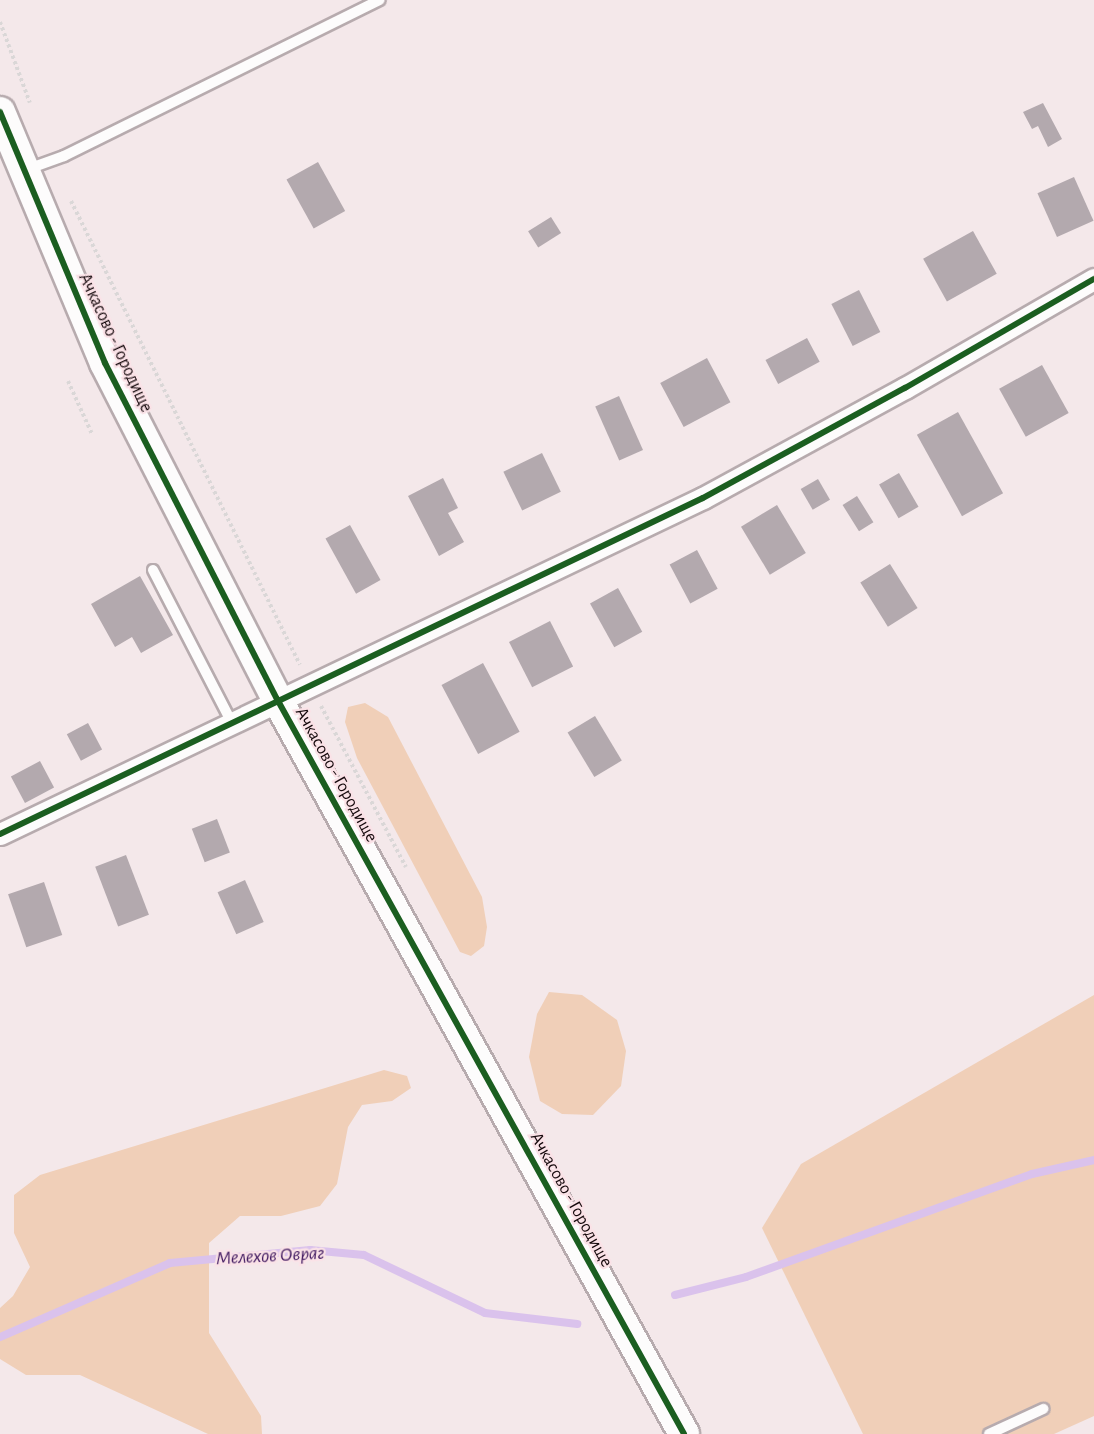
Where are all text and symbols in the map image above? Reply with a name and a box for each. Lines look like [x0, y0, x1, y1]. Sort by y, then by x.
street label: Ачкасово - Городище [73, 270, 157, 416]
street label: Ачкасово - Городище [290, 704, 382, 846]
street label: Ачкасово - Городище [525, 1129, 617, 1271]
water label: Мелехов Овраг [215, 1241, 325, 1271]

